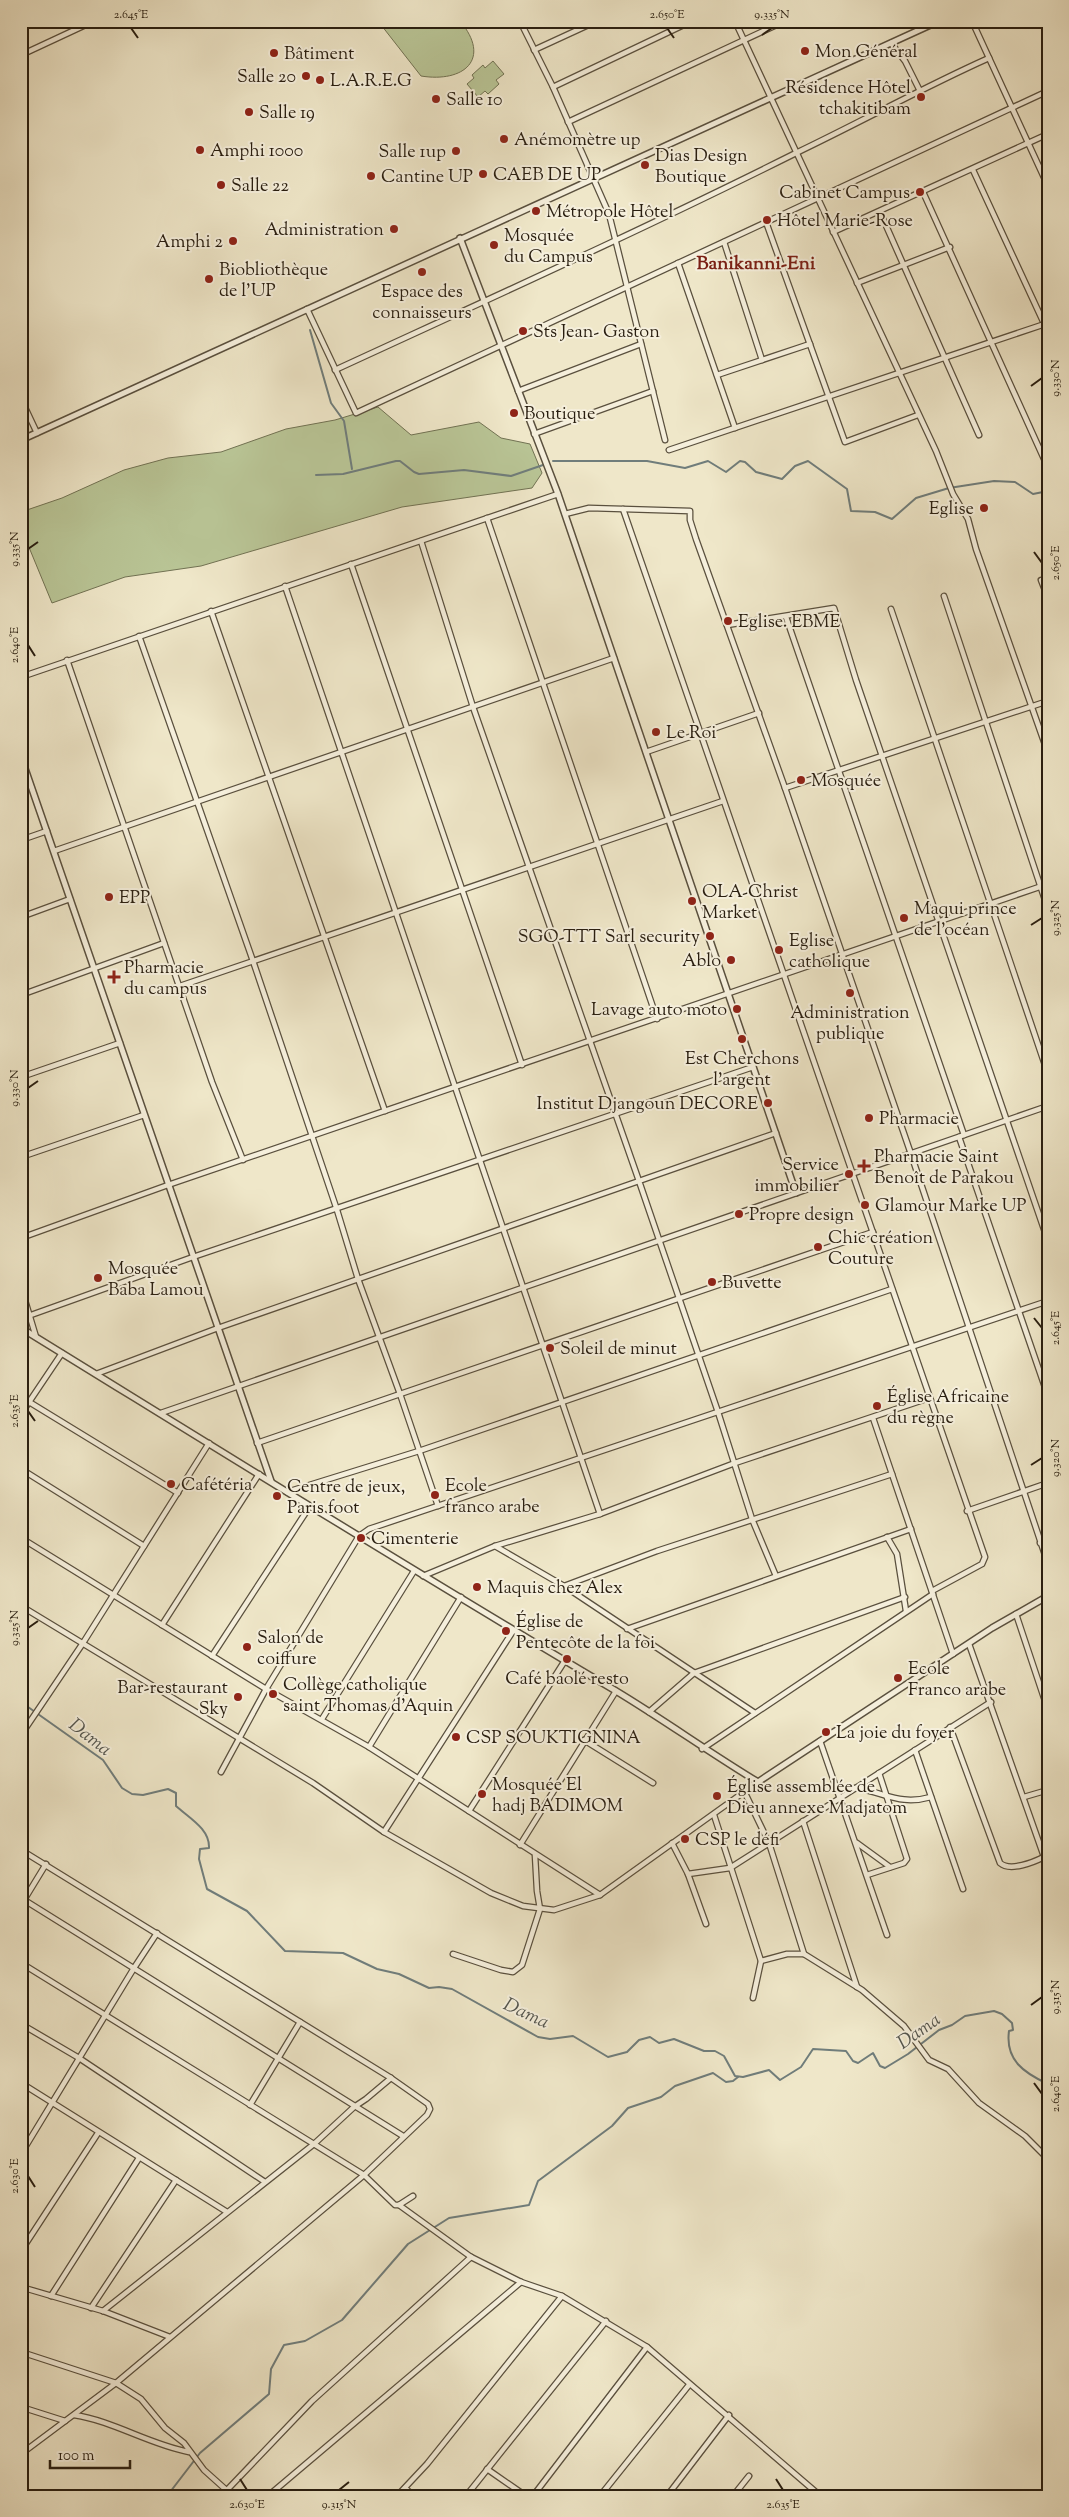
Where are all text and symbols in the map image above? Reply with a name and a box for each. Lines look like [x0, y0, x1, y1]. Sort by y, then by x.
text: 2.645°E [114, 6, 149, 24]
text: 2.650°E [650, 6, 685, 24]
text: 9.335°N [754, 6, 790, 24]
place label: Mon Général [815, 40, 918, 66]
place label: Bâtiment [284, 42, 354, 68]
marker: Mon Général [799, 45, 811, 57]
marker: Bâtiment [268, 47, 280, 59]
place label: Salle 20 [237, 65, 296, 91]
place label: L.A.R.E.G [330, 69, 412, 95]
marker: Salle 20 [300, 70, 312, 82]
marker: L.A.R.E.G [314, 74, 326, 86]
place label: Résidence Hôtel tchakitibam [785, 76, 911, 123]
place label: Salle 10 [446, 88, 503, 114]
marker: Résidence Hôtel tchakitibam [915, 91, 927, 103]
marker: Salle 10 [430, 93, 442, 105]
place label: Salle 19 [259, 101, 315, 127]
marker: Salle 19 [243, 106, 255, 118]
place label: Anémomètre up [514, 128, 641, 154]
marker: Anémomètre up [498, 133, 510, 145]
place label: Amphi 1000 [210, 139, 303, 165]
place label: Salle 1up [378, 140, 446, 166]
marker: Amphi 1000 [194, 144, 206, 156]
place label: Dias Design Boutique [655, 144, 748, 191]
marker: Salle 1up [450, 145, 462, 157]
marker: Dias Design Boutique [639, 159, 651, 171]
place label: CAEB DE UP [493, 163, 601, 189]
place label: Cantine UP [381, 165, 473, 191]
marker: CAEB DE UP [477, 168, 489, 180]
marker: Cantine UP [365, 170, 377, 182]
place label: Salle 22 [231, 174, 290, 200]
marker: Salle 22 [215, 179, 227, 191]
place label: Cabinet Campus [779, 181, 910, 207]
marker: Cabinet Campus [914, 186, 926, 198]
place label: Métropole Hôtel [546, 200, 673, 226]
marker: Métropole Hôtel [530, 205, 542, 217]
place label: Hôtel Marie-Rose [777, 209, 913, 235]
marker: Hôtel Marie-Rose [761, 214, 773, 226]
place label: Administration [265, 218, 384, 244]
marker: Administration [388, 223, 400, 235]
place label: Mosquée du Campus [504, 224, 593, 271]
place label: Amphi 2 [156, 230, 224, 256]
marker: Amphi 2 [227, 235, 239, 247]
marker: Mosquée du Campus [488, 239, 500, 251]
district label: Banikanni-Eni [697, 251, 816, 278]
place label: Biobliothèque de l'UP [219, 258, 328, 305]
marker: Espace des connaisseurs [416, 266, 428, 278]
marker: Biobliothèque de l'UP [203, 273, 215, 285]
place label: Espace des connaisseurs [372, 280, 472, 327]
place label: Sts Jean- Gaston [533, 320, 660, 346]
marker: Sts Jean- Gaston [517, 325, 529, 337]
text: 9.330°N [1047, 359, 1065, 397]
place label: Boutique [524, 402, 595, 428]
marker: Boutique [508, 407, 520, 419]
place label: Eglise [929, 497, 974, 523]
marker: Eglise [978, 502, 990, 514]
text: 9.335°N [6, 531, 24, 567]
text: 2.650°E [1047, 545, 1065, 580]
place label: Eglise. EBME [738, 610, 841, 636]
marker: Eglise. EBME [722, 615, 734, 627]
text: 2.640°E [6, 626, 24, 663]
place label: Le Roi [666, 721, 716, 747]
marker: Le Roi [650, 726, 662, 738]
place label: Mosquée [811, 769, 881, 795]
marker: Mosquée [795, 774, 807, 786]
place label: OLA-Christ Market [702, 880, 798, 927]
place label: EPP [119, 886, 150, 912]
marker: EPP [103, 891, 115, 903]
marker: OLA-Christ Market [686, 895, 698, 907]
place label: Maqui prince de l'océan [914, 897, 1017, 944]
text: 9.325°N [1047, 900, 1065, 936]
marker: Maqui prince de l'océan [898, 912, 910, 924]
place label: SGO-TTT Sarl security [518, 925, 700, 951]
place label: Eglise catholique [789, 929, 870, 976]
marker: SGO-TTT Sarl security [704, 930, 716, 942]
marker: Eglise catholique [773, 944, 785, 956]
place label: Ablo [682, 949, 721, 975]
marker: Ablo [725, 954, 737, 966]
place label: Pharmacie du campus [124, 956, 207, 1003]
marker: Pharmacie du campus [108, 971, 120, 983]
marker: Administration publique [844, 987, 856, 999]
place label: Lavage auto moto [591, 998, 727, 1024]
place label: Administration publique [790, 1001, 910, 1048]
marker: Lavage auto moto [731, 1003, 743, 1015]
marker: Est Cherchons l'argent [736, 1033, 748, 1045]
place label: Est Cherchons l'argent [685, 1047, 799, 1094]
text: 9.330°N [6, 1069, 24, 1107]
place label: Institut Djangoun DECORE [536, 1092, 758, 1118]
marker: Institut Djangoun DECORE [762, 1097, 774, 1109]
place label: Pharmacie [879, 1107, 959, 1133]
marker: Pharmacie [863, 1112, 875, 1124]
place label: Pharmacie Saint Benoît de Parakou [874, 1145, 1014, 1192]
place label: Service immobilier [754, 1153, 839, 1200]
marker: Pharmacie Saint Benoît de Parakou [858, 1160, 870, 1172]
marker: Service immobilier [843, 1168, 855, 1180]
place label: Glamour Marke UP [875, 1194, 1026, 1220]
marker: Glamour Marke UP [859, 1199, 871, 1211]
place label: Propre design [749, 1203, 855, 1229]
marker: Propre design [733, 1208, 745, 1220]
place label: Chic création Couture [828, 1226, 933, 1273]
marker: Chic création Couture [812, 1241, 824, 1253]
place label: Mosquée Baba Lamou [108, 1257, 204, 1304]
place label: Buvette [722, 1271, 782, 1297]
marker: Mosquée Baba Lamou [92, 1272, 104, 1284]
marker: Buvette [706, 1276, 718, 1288]
text: 2.645°E [1047, 1310, 1065, 1345]
place label: Soleil de minut [560, 1337, 677, 1363]
marker: Soleil de minut [544, 1342, 556, 1354]
place label: Église Africaine du règne [887, 1385, 1009, 1432]
text: 2.635°E [6, 1393, 24, 1428]
marker: Église Africaine du règne [871, 1400, 883, 1412]
text: 9.320°N [1047, 1439, 1065, 1477]
place label: Cafétéria [181, 1473, 252, 1499]
place label: Ecole franco arabe [445, 1474, 540, 1521]
place label: Centre de jeux, Paris foot [287, 1475, 405, 1522]
marker: Cafétéria [165, 1478, 177, 1490]
marker: Ecole franco arabe [429, 1489, 441, 1501]
marker: Centre de jeux, Paris foot [271, 1490, 283, 1502]
place label: Cimenterie [371, 1527, 459, 1553]
marker: Cimenterie [355, 1532, 367, 1544]
place label: Maquis chez Alex [487, 1576, 623, 1602]
marker: Maquis chez Alex [471, 1581, 483, 1593]
text: 9.325°N [6, 1610, 24, 1646]
place label: Église de Pentecôte de la foi [516, 1610, 655, 1657]
marker: Église de Pentecôte de la foi [500, 1625, 512, 1637]
place label: Salon de coiffure [257, 1626, 324, 1673]
marker: Salon de coiffure [241, 1641, 253, 1653]
marker: Café baolé resto [561, 1653, 573, 1665]
place label: Ecole Franco arabe [908, 1657, 1006, 1704]
place label: Café baolé resto [505, 1667, 629, 1693]
marker: Ecole Franco arabe [892, 1672, 904, 1684]
place label: Collège catholique saint Thomas d'Aquin [283, 1673, 454, 1720]
place label: Bar-restaurant Sky [117, 1676, 228, 1723]
marker: Collège catholique saint Thomas d'Aquin [267, 1688, 279, 1700]
marker: Bar-restaurant Sky [232, 1691, 244, 1703]
water label: Dama [62, 1713, 117, 1763]
place label: La joie du foyer [836, 1721, 955, 1747]
place label: CSP SOUKTIGNINA [466, 1726, 641, 1752]
marker: La joie du foyer [820, 1726, 832, 1738]
marker: CSP SOUKTIGNINA [450, 1731, 462, 1743]
place label: Mosquée El hadj BADIMOM [492, 1773, 623, 1820]
place label: Église assemblée de Dieu annexe Madjatom [727, 1775, 907, 1822]
marker: Mosquée El hadj BADIMOM [476, 1788, 488, 1800]
marker: Église assemblée de Dieu annexe Madjatom [711, 1790, 723, 1802]
place label: CSP le défi [695, 1828, 780, 1854]
marker: CSP le défi [679, 1833, 691, 1845]
text: 9.315°N [1047, 1979, 1065, 2014]
water label: Dama [499, 1992, 553, 2037]
water label: Dama [892, 2007, 947, 2057]
text: 2.640°E [1047, 2075, 1065, 2112]
text: 2.630°E [6, 2157, 24, 2194]
scale bar [50, 2437, 130, 2469]
text: 100 m [58, 2446, 95, 2467]
text: 2.630°E [229, 2496, 266, 2514]
text: 9.315°N [322, 2496, 357, 2514]
text: 2.635°E [766, 2496, 801, 2514]

